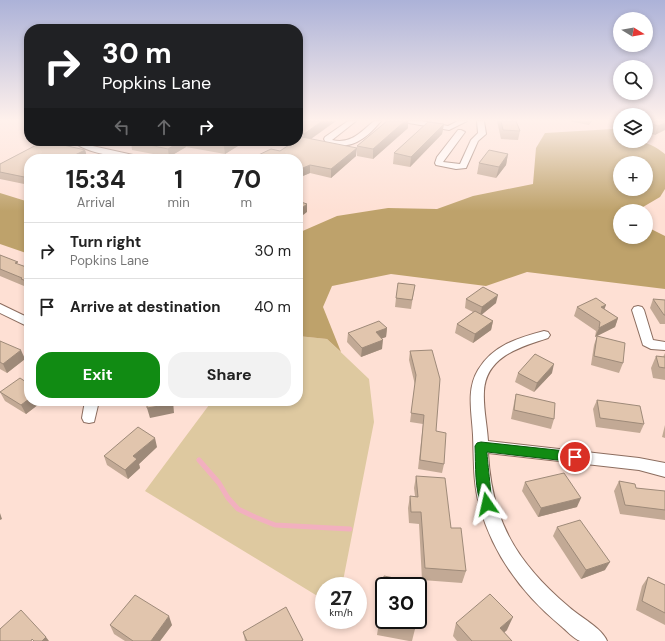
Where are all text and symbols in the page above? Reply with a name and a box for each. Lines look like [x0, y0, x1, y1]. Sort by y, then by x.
north arrow [613, 12, 653, 52]
map controls [613, 12, 653, 244]
text: 30 m [102, 35, 172, 72]
icon: right [36, 40, 88, 92]
button: search [613, 60, 653, 100]
text: Popkins Lane [102, 71, 211, 95]
button: layers [613, 108, 653, 148]
icon: left [111, 116, 133, 138]
icon: ahead [153, 116, 175, 138]
icon: right [195, 116, 217, 138]
button: + [613, 156, 653, 196]
text: 15:34 [66, 164, 126, 195]
text: 1 [174, 164, 183, 195]
text: 70 [232, 164, 261, 195]
text: Arrival [77, 194, 115, 211]
text: min [168, 194, 190, 211]
text: m [241, 194, 252, 211]
button: − [613, 204, 653, 244]
text: Turn right [70, 232, 141, 252]
icon: right [36, 240, 58, 262]
text: 30 m [255, 241, 291, 261]
text: Popkins Lane [70, 252, 149, 269]
icon: arrive [36, 296, 58, 318]
text: Arrive at destination [70, 297, 221, 317]
text: 40 m [254, 297, 291, 317]
button: Exit [36, 352, 160, 398]
button: Share [168, 352, 291, 398]
pin [558, 440, 592, 474]
icon: arrive [564, 446, 586, 468]
position arrow [466, 483, 508, 525]
speed limit sign: 30 [375, 577, 427, 629]
text: 27 [330, 585, 352, 611]
text: km/h [329, 606, 353, 619]

